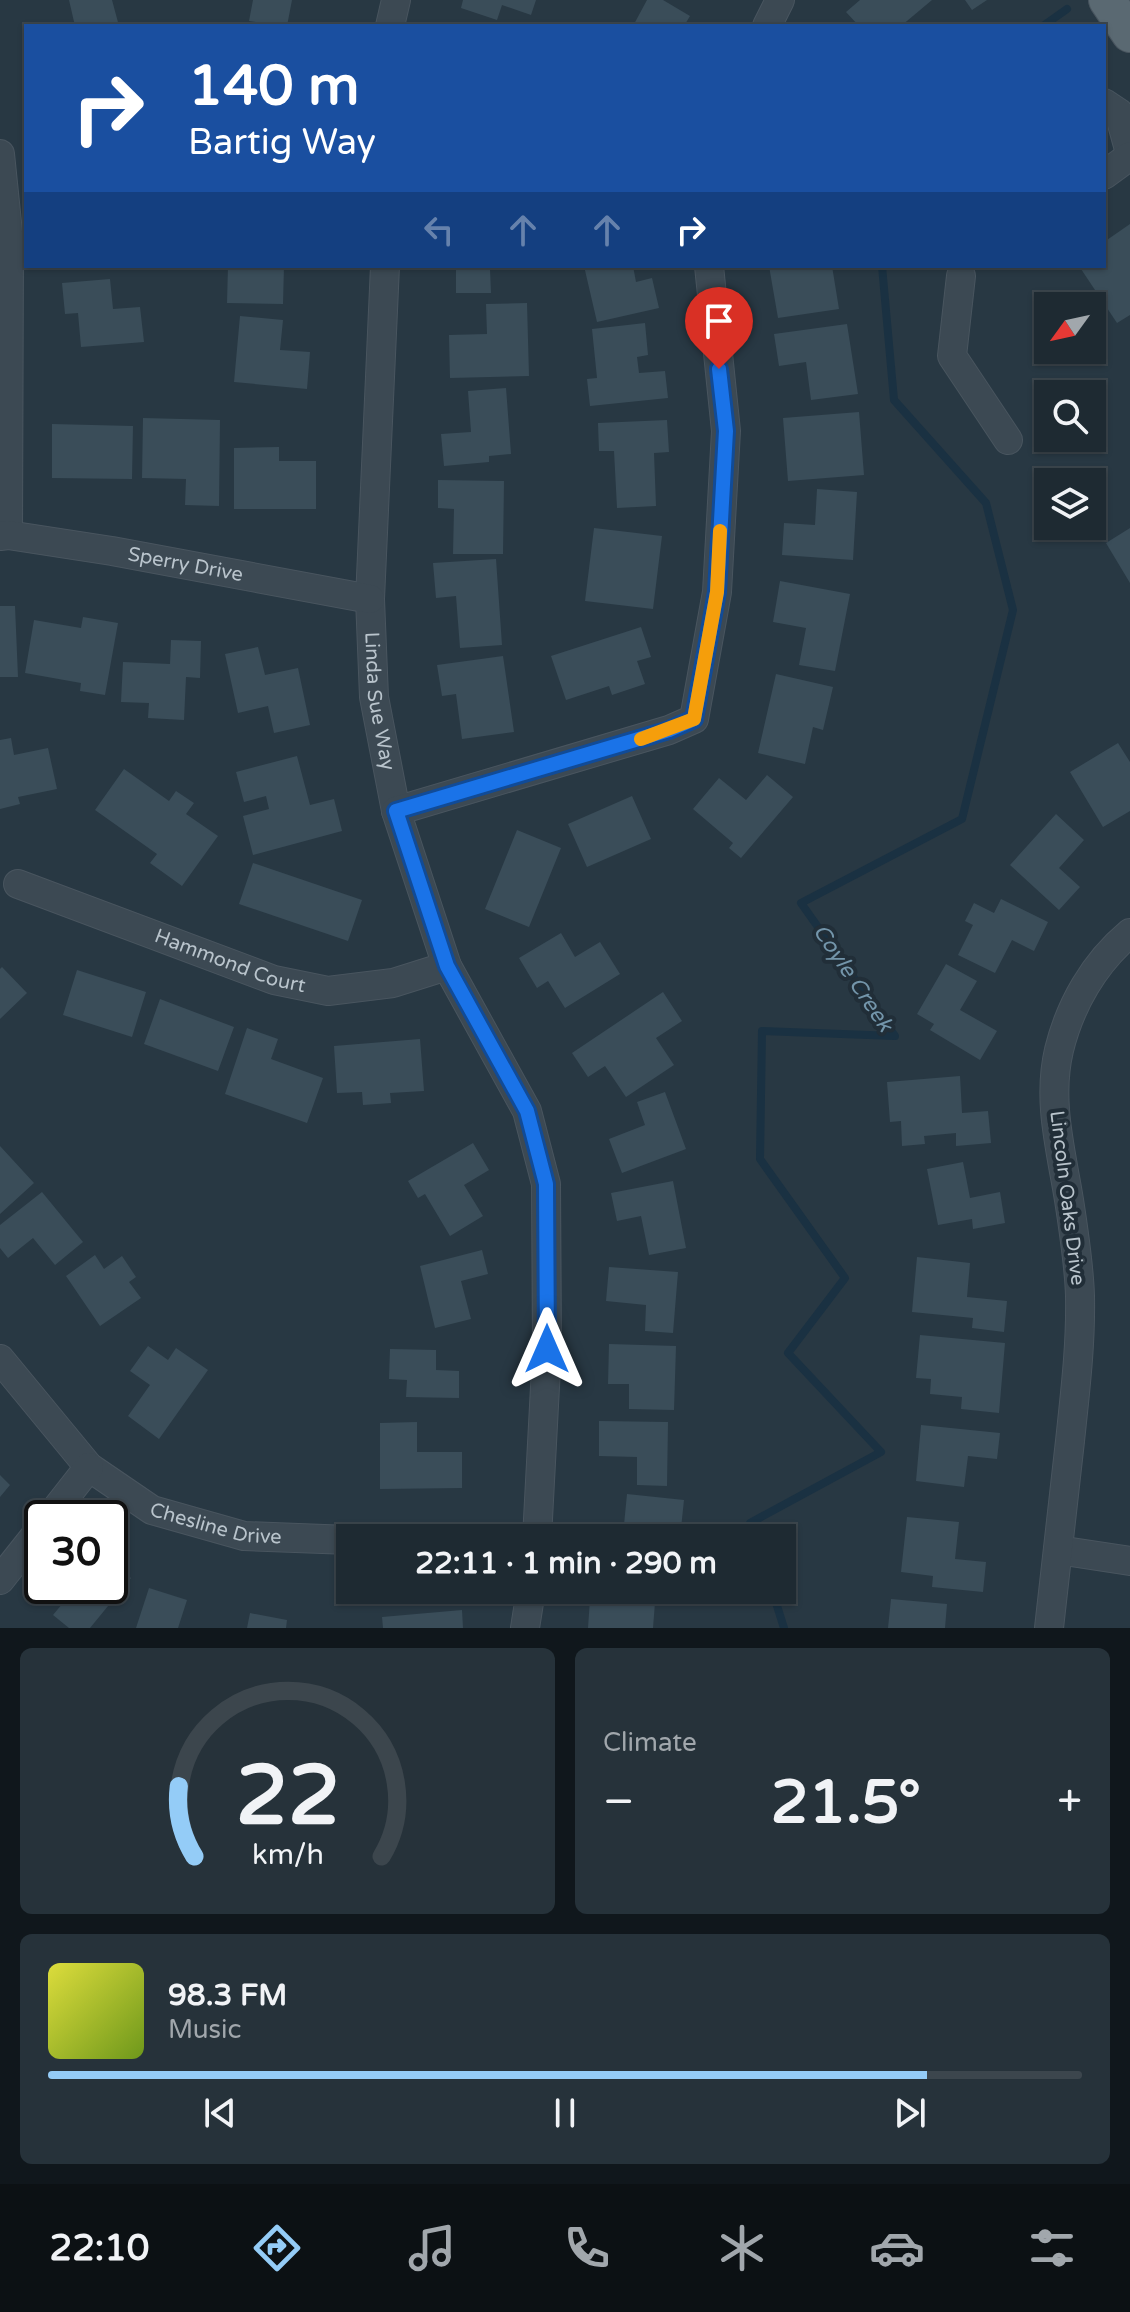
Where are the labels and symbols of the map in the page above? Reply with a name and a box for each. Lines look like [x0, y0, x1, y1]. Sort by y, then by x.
pin [685, 287, 753, 369]
north arrow [1034, 292, 1106, 364]
street label: Sperry Drive [126, 542, 245, 587]
street label: Linda Sue Way [359, 631, 400, 773]
water label: Coyle Creek [808, 919, 899, 1038]
street label: Hammond Court [151, 924, 308, 998]
street label: Lincoln Oaks Drive [1044, 1109, 1090, 1287]
position arrow [505, 1307, 589, 1391]
street label: Chesline Drive [147, 1498, 282, 1549]
speed limit sign: 30 [24, 1500, 128, 1604]

